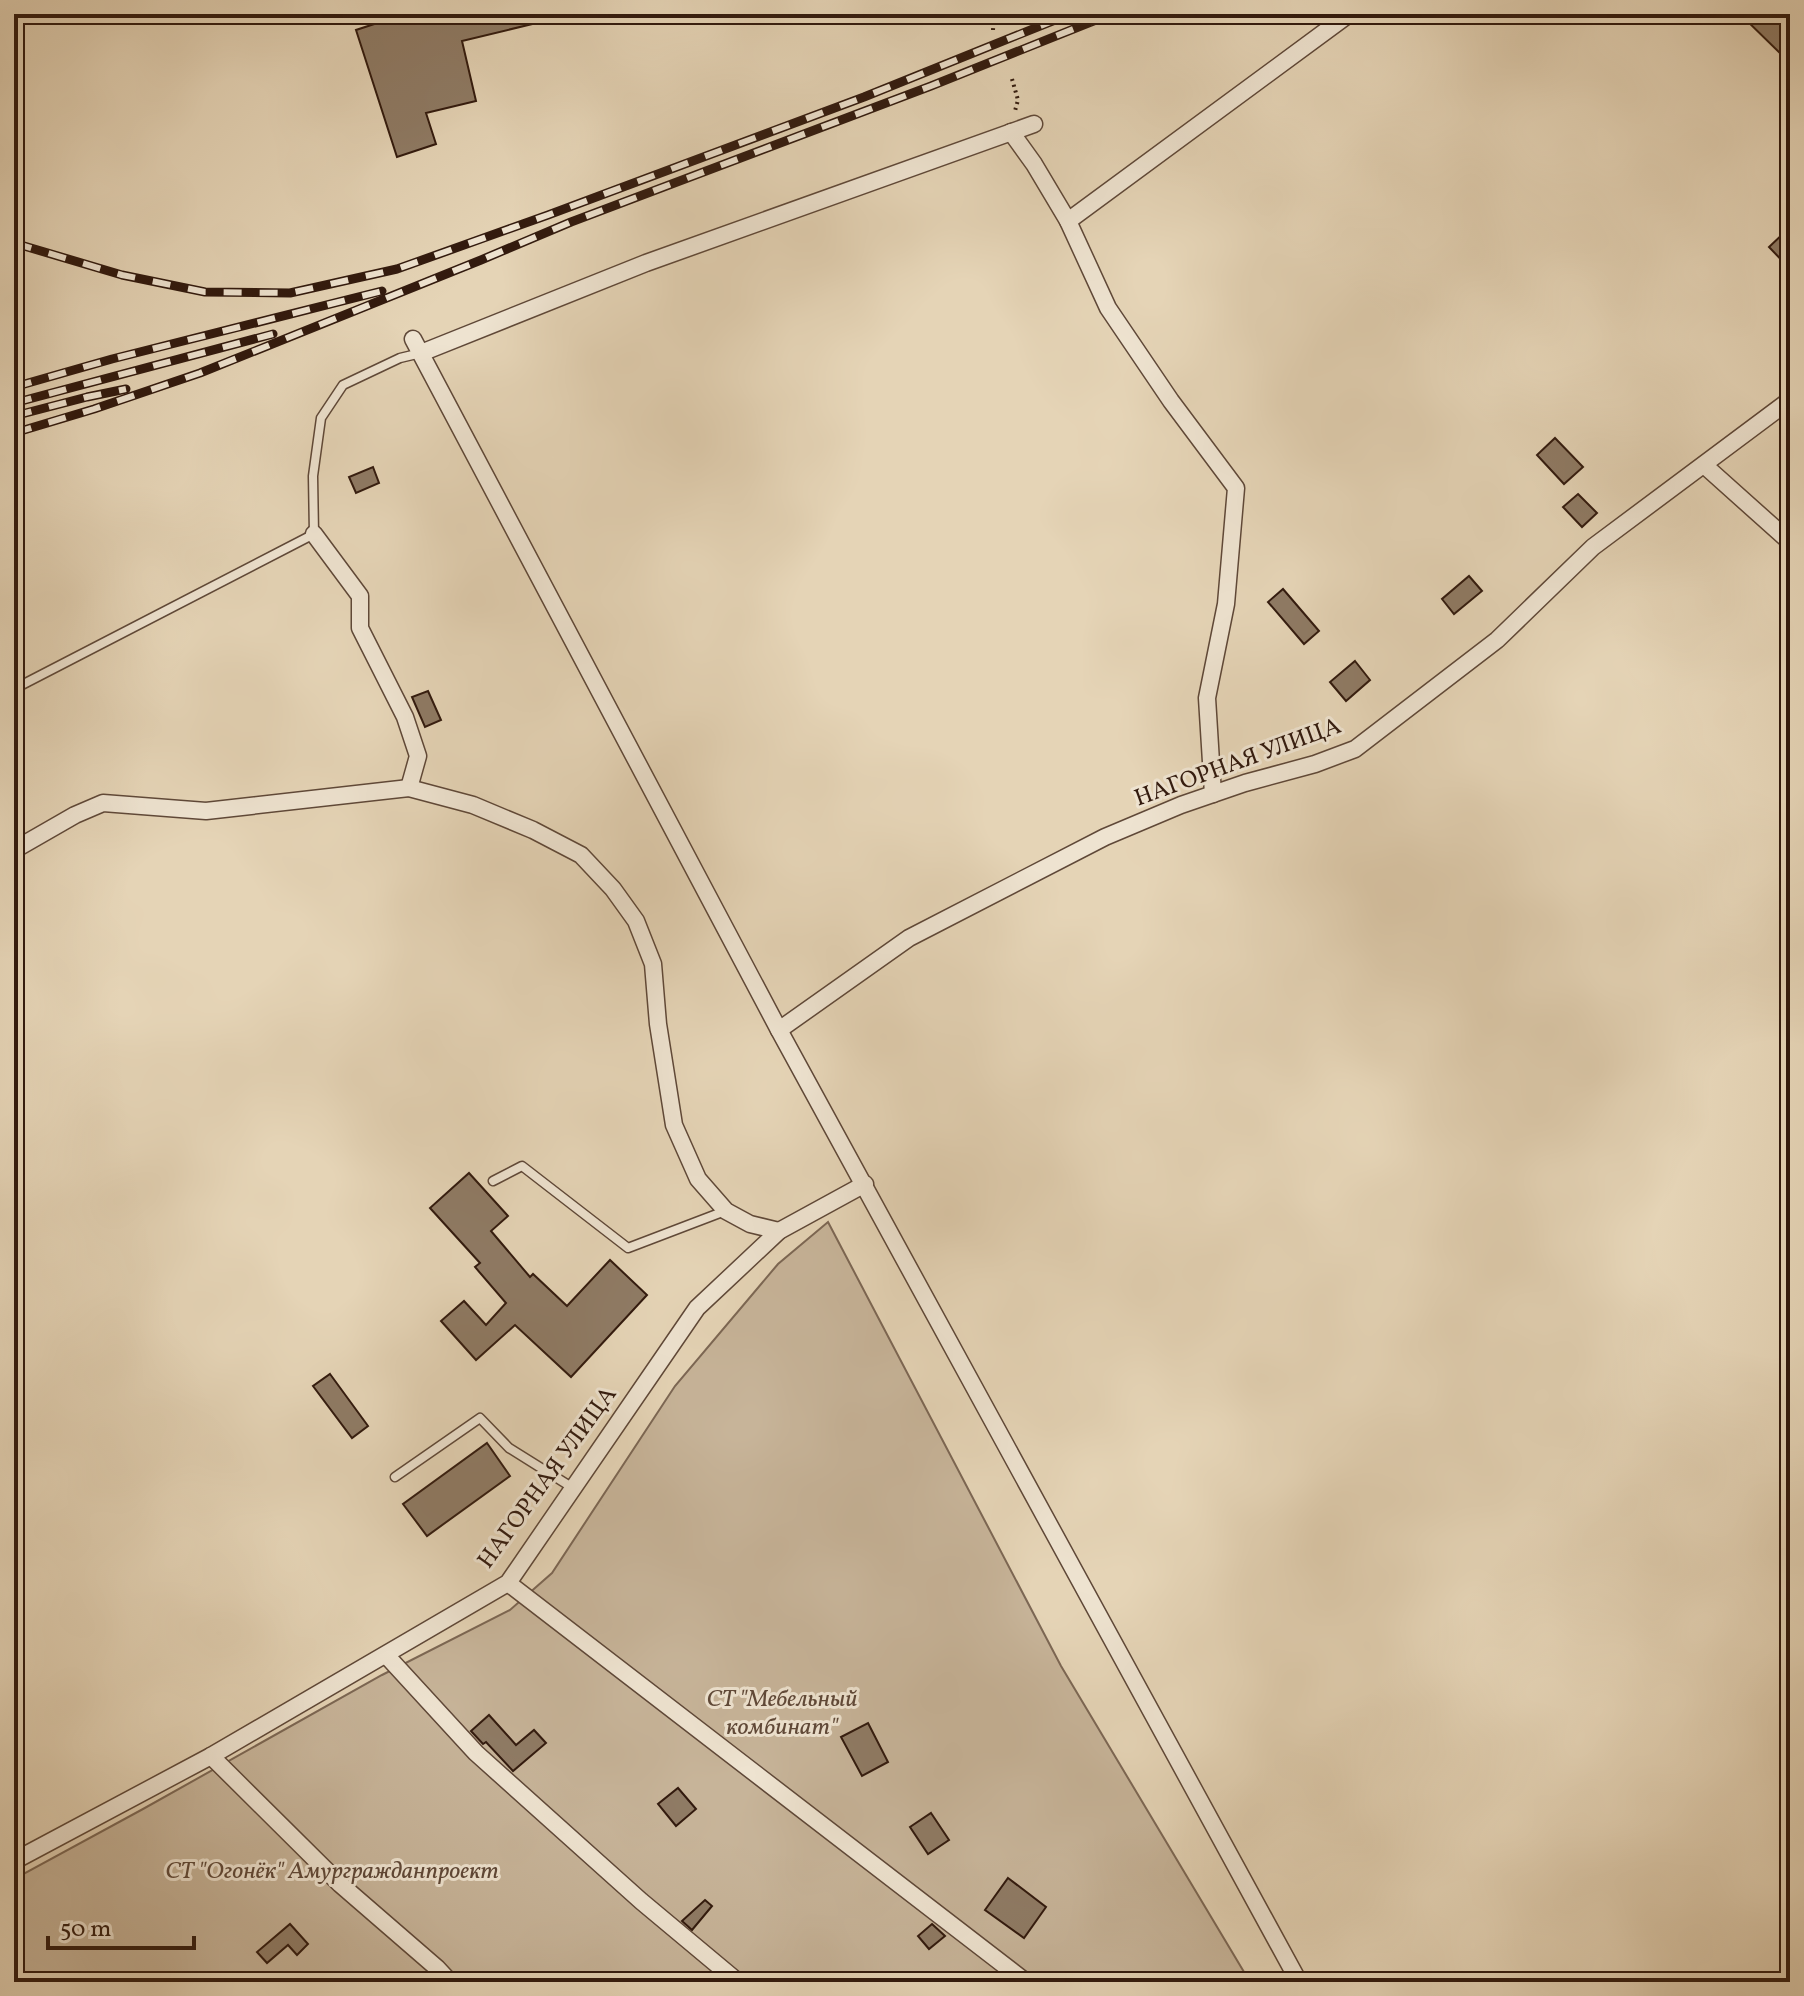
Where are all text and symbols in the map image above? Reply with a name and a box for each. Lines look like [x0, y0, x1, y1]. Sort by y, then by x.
street label: НАГОРНАЯ УЛИЦА [1130, 710, 1346, 816]
street label: НАГОРНАЯ УЛИЦА [470, 1380, 626, 1576]
park label: СТ "Мебельный комбинат" [706, 1683, 858, 1745]
park label: СТ "Огонёк" Амургражданпроект [165, 1855, 499, 1889]
scale bar [48, 1900, 194, 1950]
text: 50 m [60, 1913, 112, 1947]

